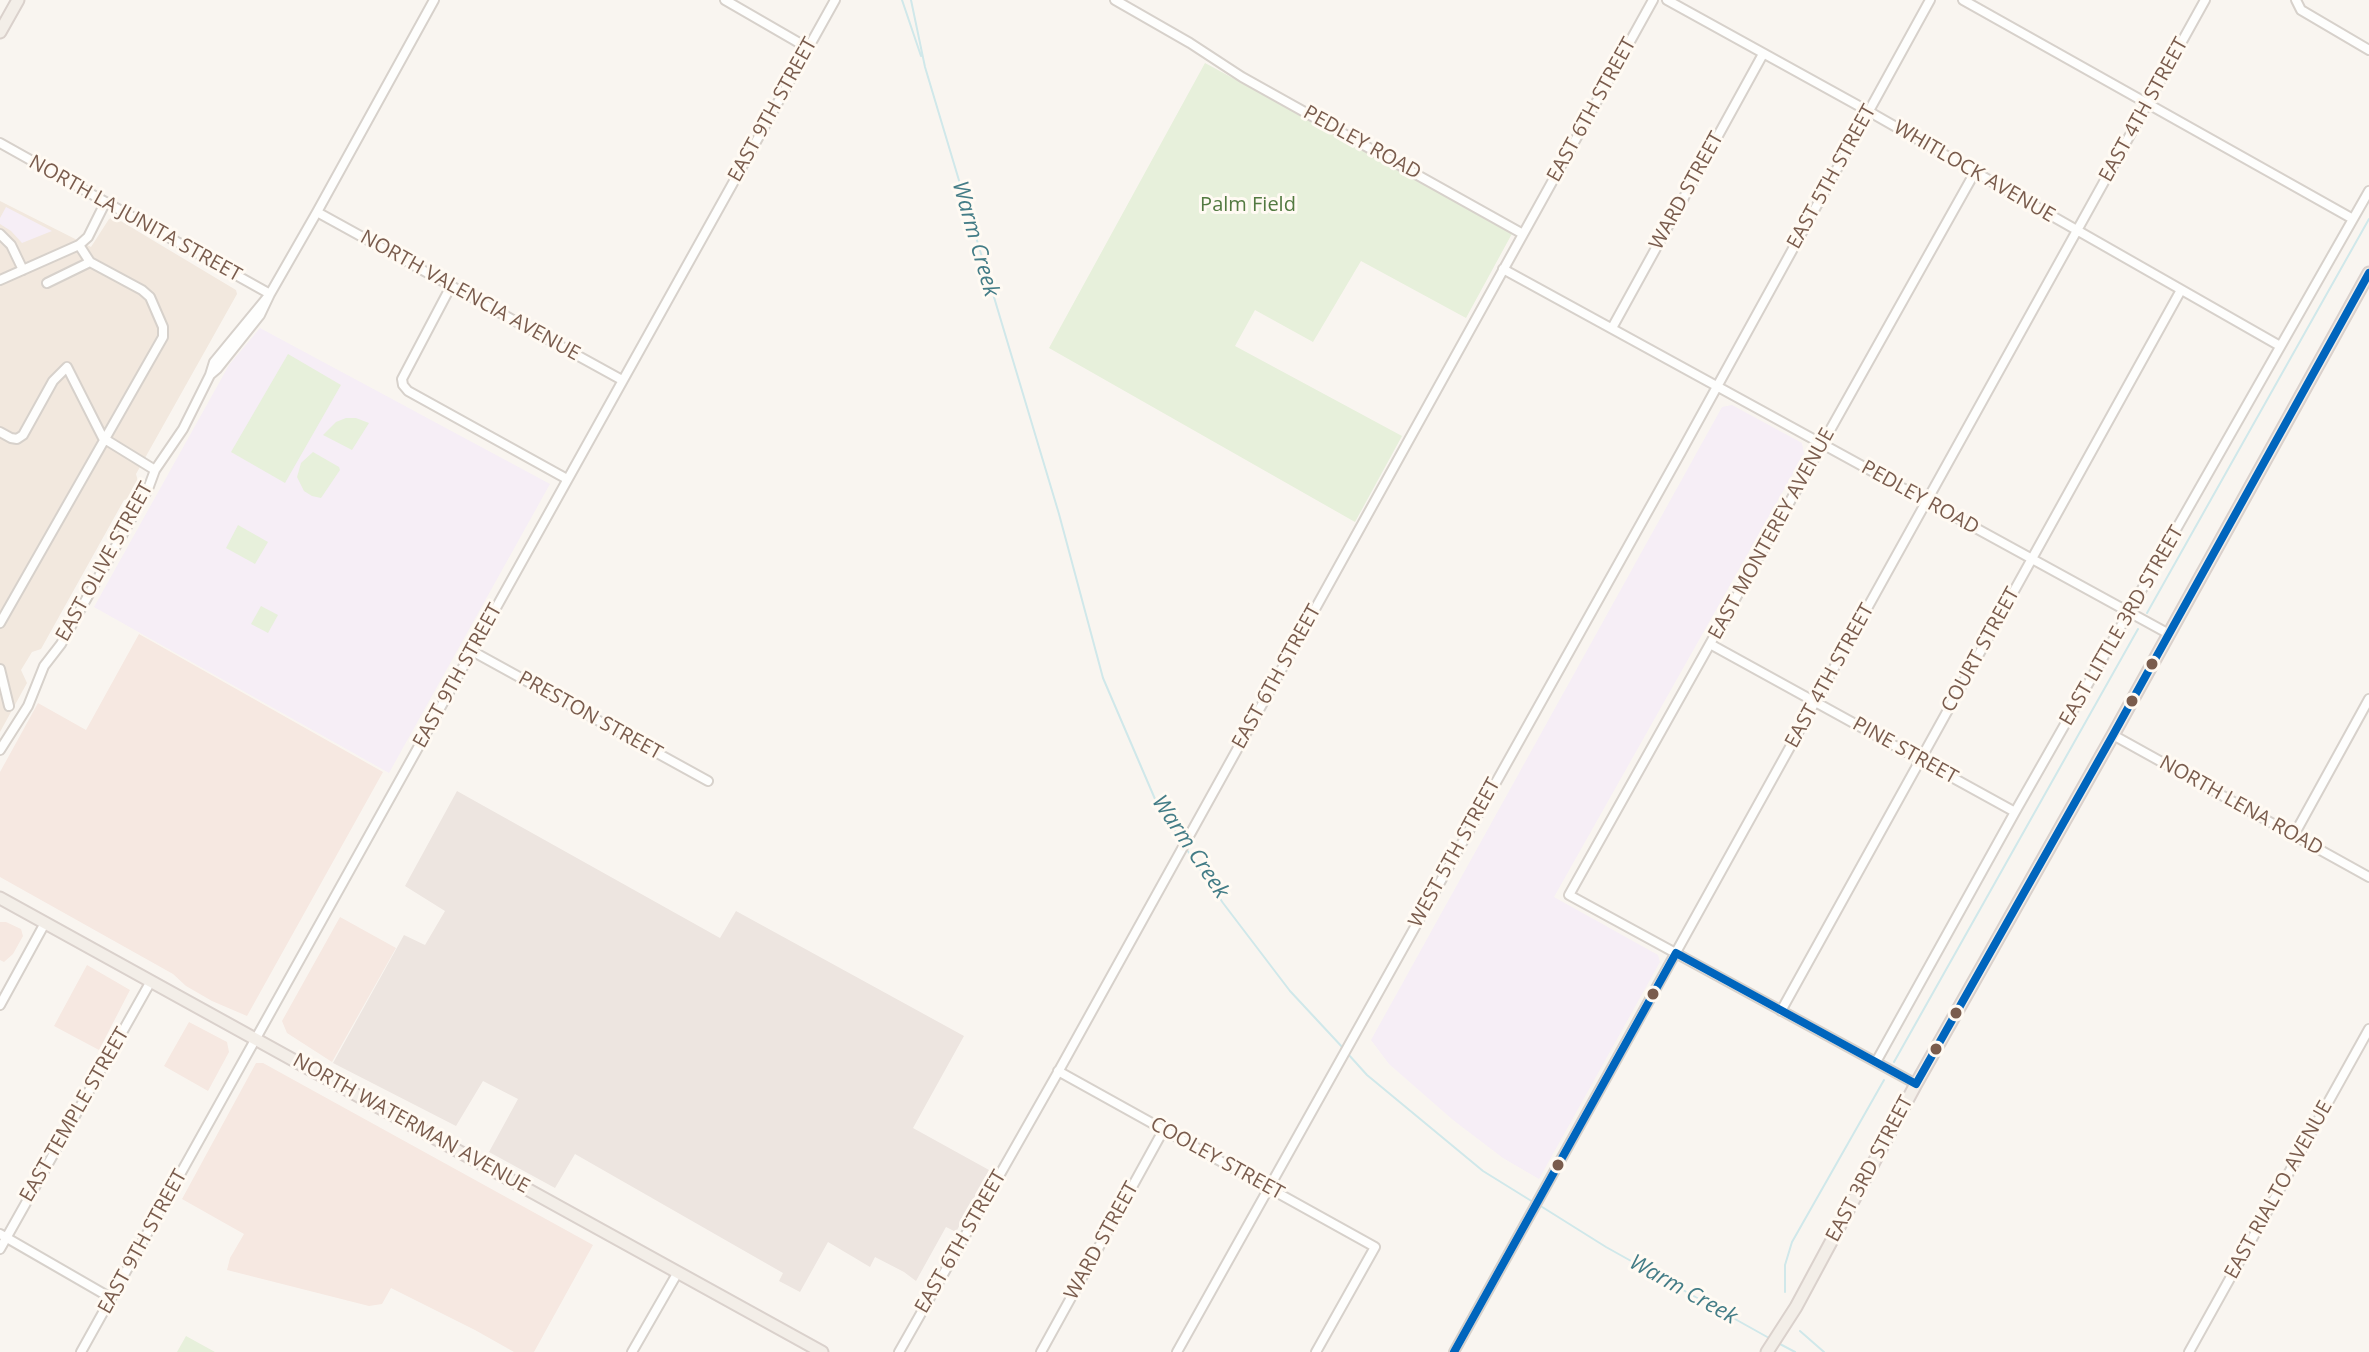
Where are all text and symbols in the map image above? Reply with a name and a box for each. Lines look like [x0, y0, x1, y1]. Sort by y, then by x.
street label: EAST 9TH STREET [724, 34, 822, 186]
street label: EAST 6TH STREET [1543, 34, 1641, 186]
street label: EAST 4TH STREET [2095, 34, 2193, 186]
street label: PEDLEY ROAD [1299, 101, 1425, 185]
street label: EAST 5TH STREET [1783, 101, 1881, 253]
street label: WHITLOCK AVENUE [1889, 116, 2059, 228]
street label: WARD STREET [1645, 128, 1729, 254]
street label: NORTH LA JUNITA STREET [25, 151, 245, 287]
water label: Warm Creek [946, 178, 1004, 300]
park label: Palm Field [1200, 193, 1296, 217]
street label: NORTH VALENCIA AVENUE [356, 225, 584, 367]
street label: EAST MONTEREY AVENUE [1704, 424, 1840, 644]
street label: PEDLEY ROAD [1857, 456, 1983, 540]
street label: EAST OLIVE STREET [51, 478, 159, 646]
street label: EAST LITTLE 3RD STREET [2055, 522, 2189, 730]
street label: COURT STREET [1937, 583, 2025, 717]
street label: EAST 9TH STREET [409, 600, 507, 752]
street label: EAST 4TH STREET [1781, 600, 1879, 752]
street label: EAST 6TH STREET [1228, 601, 1326, 753]
unlabelled marker [2144, 656, 2160, 672]
street label: PRESTON STREET [514, 667, 666, 765]
unlabelled marker [2124, 693, 2140, 709]
street label: PINE STREET [1848, 712, 1962, 790]
street label: NORTH LENA ROAD [2155, 751, 2327, 861]
street label: WEST 5TH STREET [1404, 774, 1506, 932]
water label: Warm Creek [1146, 790, 1234, 904]
unlabelled marker [1645, 986, 1661, 1002]
unlabelled marker [1948, 1005, 1964, 1021]
street label: EAST TEMPLE STREET [15, 1024, 135, 1206]
unlabelled marker [1928, 1041, 1944, 1057]
street label: NORTH WATERMAN AVENUE [288, 1049, 534, 1199]
street label: EAST 3RD STREET [1821, 1092, 1919, 1246]
street label: EAST RIALTO AVENUE [2220, 1097, 2338, 1283]
street label: COOLEY STREET [1146, 1112, 1288, 1206]
unlabelled marker [1550, 1157, 1566, 1173]
street label: EAST 9TH STREET [94, 1166, 192, 1318]
street label: EAST 6TH STREET [910, 1166, 1012, 1318]
street label: WARD STREET [1060, 1178, 1144, 1304]
water label: Warm Creek [1625, 1250, 1741, 1330]

